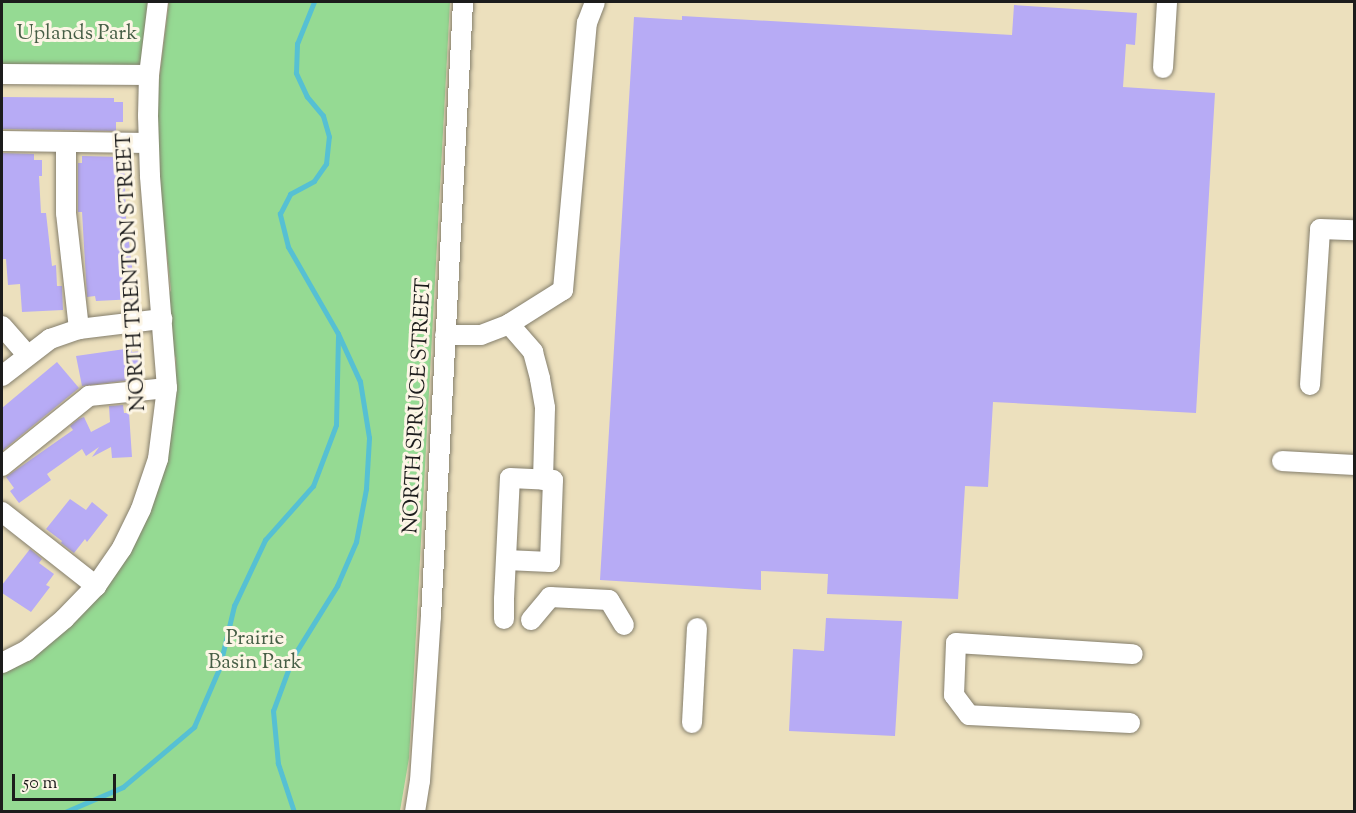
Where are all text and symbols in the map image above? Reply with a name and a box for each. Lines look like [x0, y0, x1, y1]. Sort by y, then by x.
park label: Uplands Park [16, 21, 138, 47]
street label: NORTH TRENTON STREET [112, 132, 152, 412]
street label: NORTH SPRUCE STREET [399, 278, 437, 534]
park label: Prairie Basin Park [208, 626, 302, 676]
scale bar [15, 762, 118, 800]
text: 50 m [23, 771, 57, 797]

